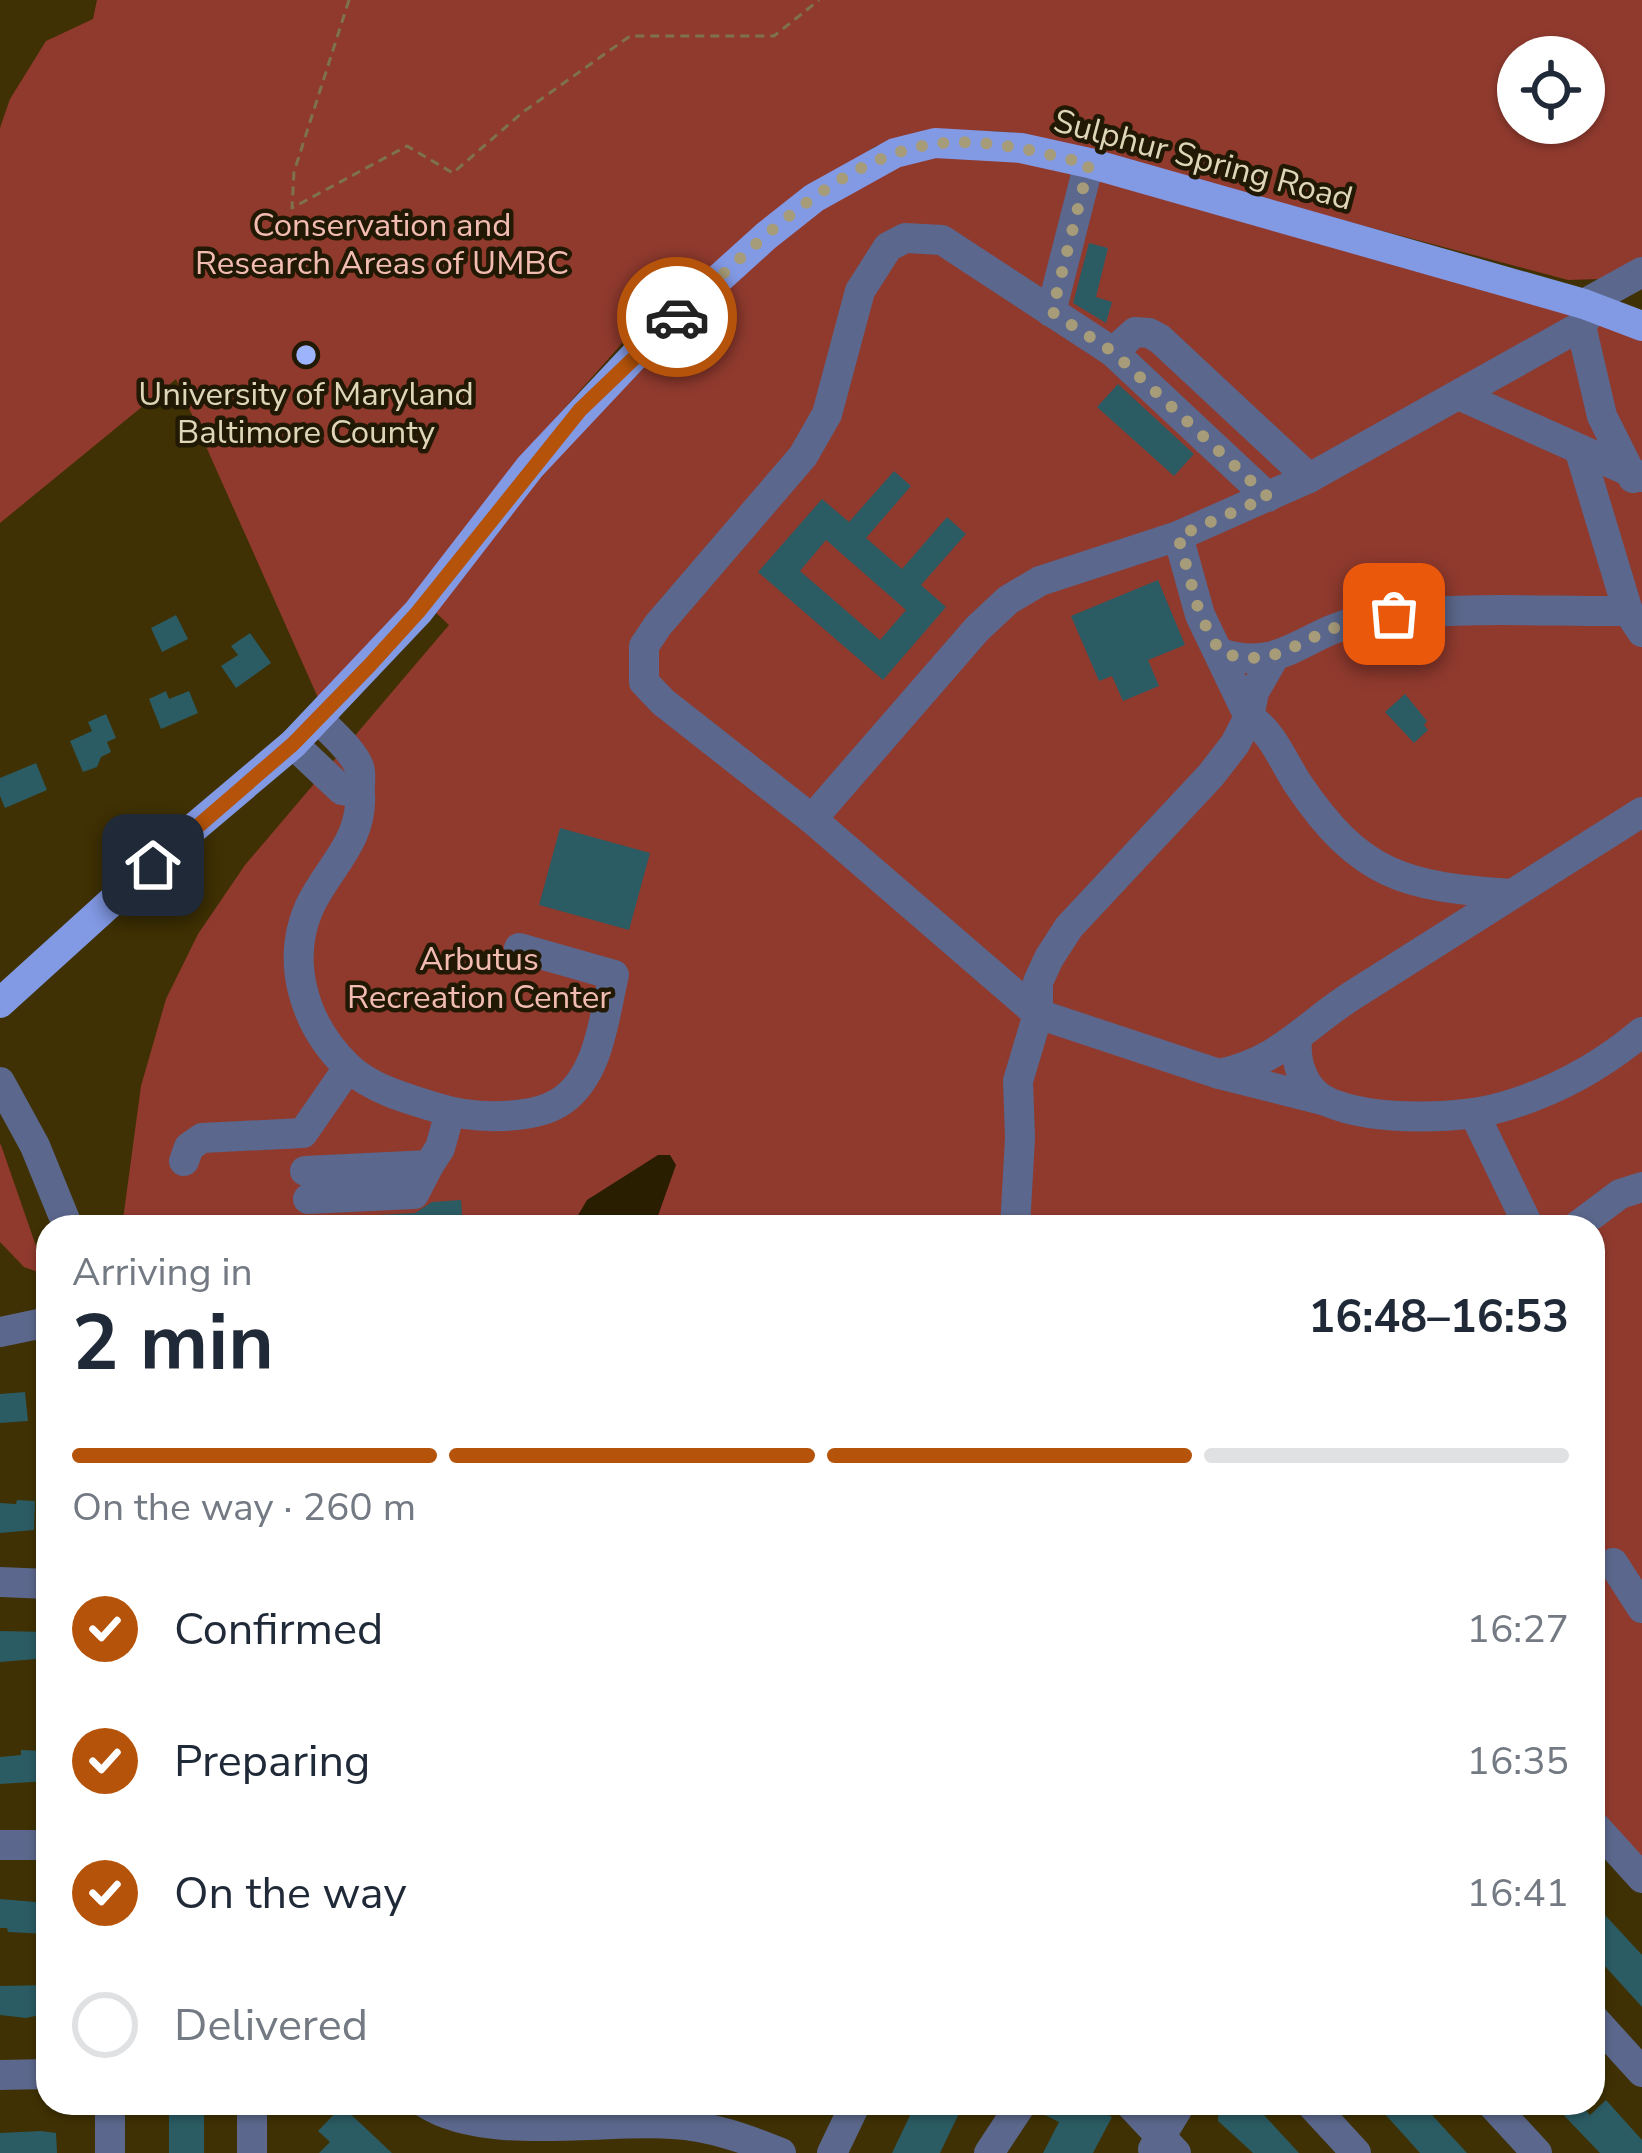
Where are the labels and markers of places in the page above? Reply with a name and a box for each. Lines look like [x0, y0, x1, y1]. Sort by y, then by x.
marker: University of Maryland Baltimore County [293, 342, 319, 368]
place label: University of Maryland Baltimore County [138, 372, 474, 455]
pin [1343, 563, 1445, 665]
pin [102, 814, 204, 916]

